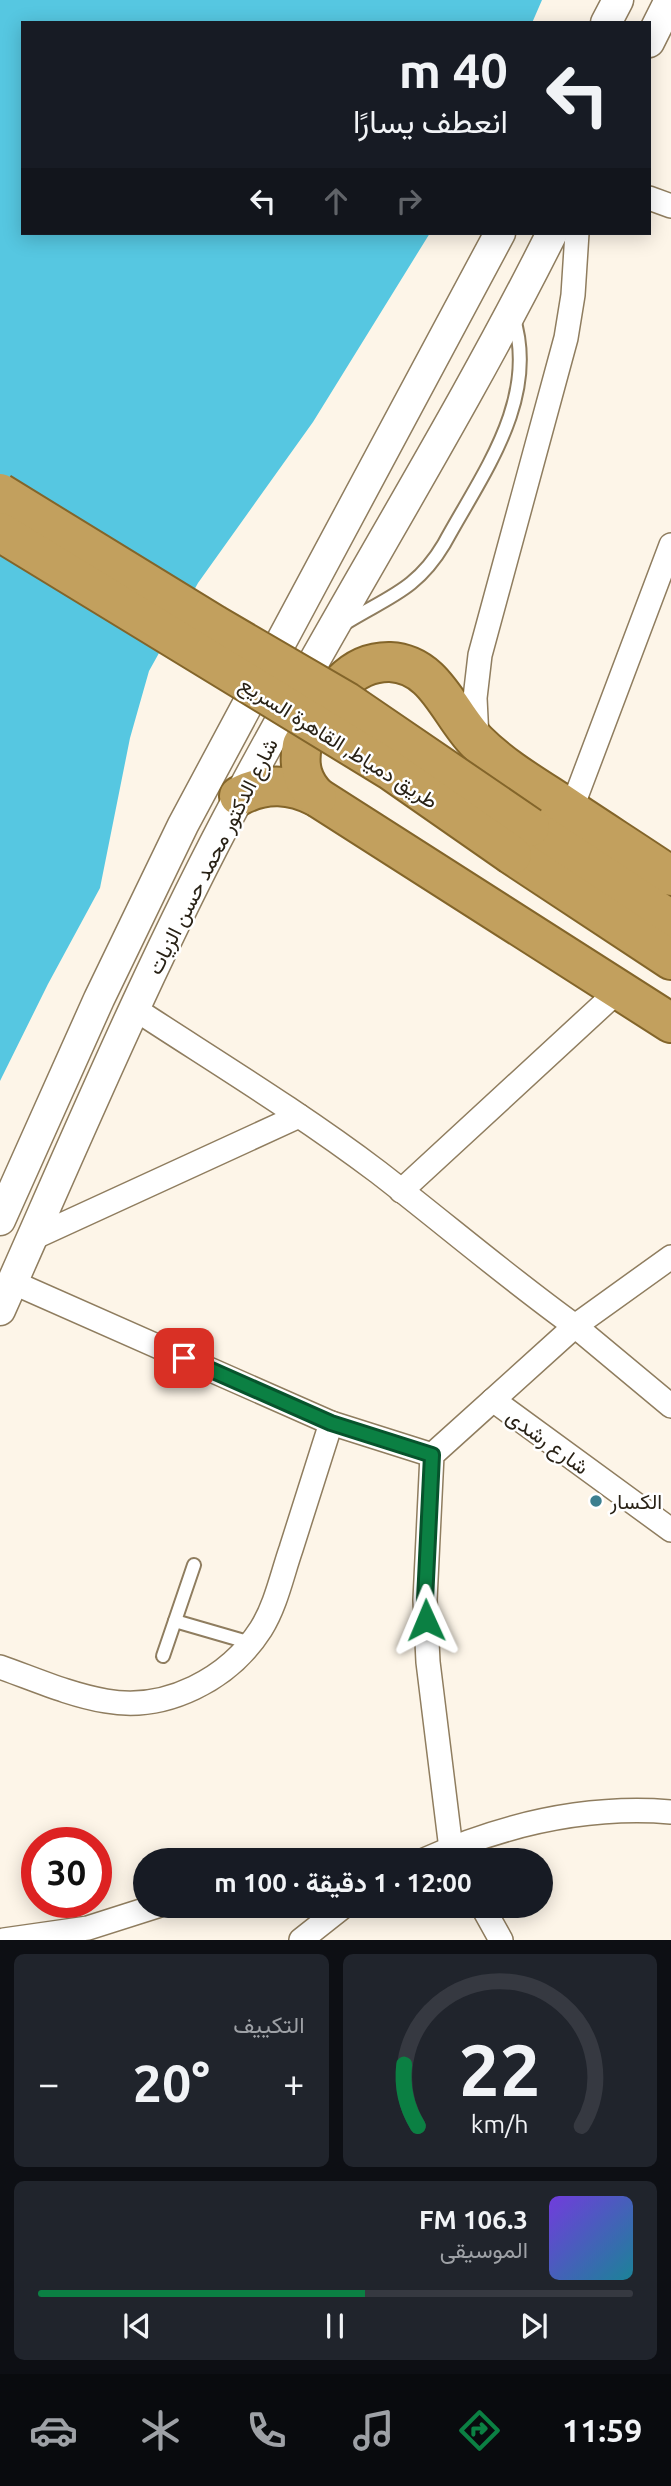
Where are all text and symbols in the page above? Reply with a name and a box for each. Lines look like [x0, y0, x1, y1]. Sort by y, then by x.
text: 40 m [399, 42, 508, 97]
icon: left [532, 49, 623, 140]
text: انعطف يسارًا [353, 103, 508, 139]
icon: left [244, 182, 282, 220]
icon: ahead [317, 182, 355, 220]
icon: right [390, 182, 428, 220]
street label: طريق دمياط, القاهرة السريع [234, 671, 442, 815]
street label: شارع الدكتور محمد حسن الزيات [142, 734, 285, 979]
pin [154, 1328, 214, 1388]
icon: arrive [165, 1339, 203, 1377]
street label: شارع رشدى [501, 1403, 594, 1481]
place label: الكسار [609, 1489, 662, 1515]
marker: الكسار [588, 1493, 604, 1509]
position arrow [389, 1583, 463, 1657]
speed limit sign: 30 [21, 1827, 112, 1918]
text: 12:00 · 1 دقيقة · 100 m [214, 1868, 472, 1897]
text: التكييف [233, 2012, 305, 2037]
text: 22 [459, 2029, 541, 2111]
text: 20° [133, 2054, 210, 2112]
text: − [38, 2062, 59, 2104]
text: + [283, 2062, 304, 2104]
text: km/h [471, 2110, 529, 2138]
text: 106.3 FM [419, 2205, 528, 2234]
text: الموسيقى [440, 2237, 528, 2262]
icon: previous [118, 2307, 156, 2345]
icon: pause [316, 2307, 354, 2345]
icon: next [515, 2307, 553, 2345]
icon: car [29, 2406, 78, 2455]
icon: climate [136, 2406, 185, 2455]
icon: phone [242, 2406, 291, 2455]
icon: music [349, 2406, 398, 2455]
icon: directions [455, 2406, 504, 2455]
text: 11:59 [562, 2412, 642, 2448]

